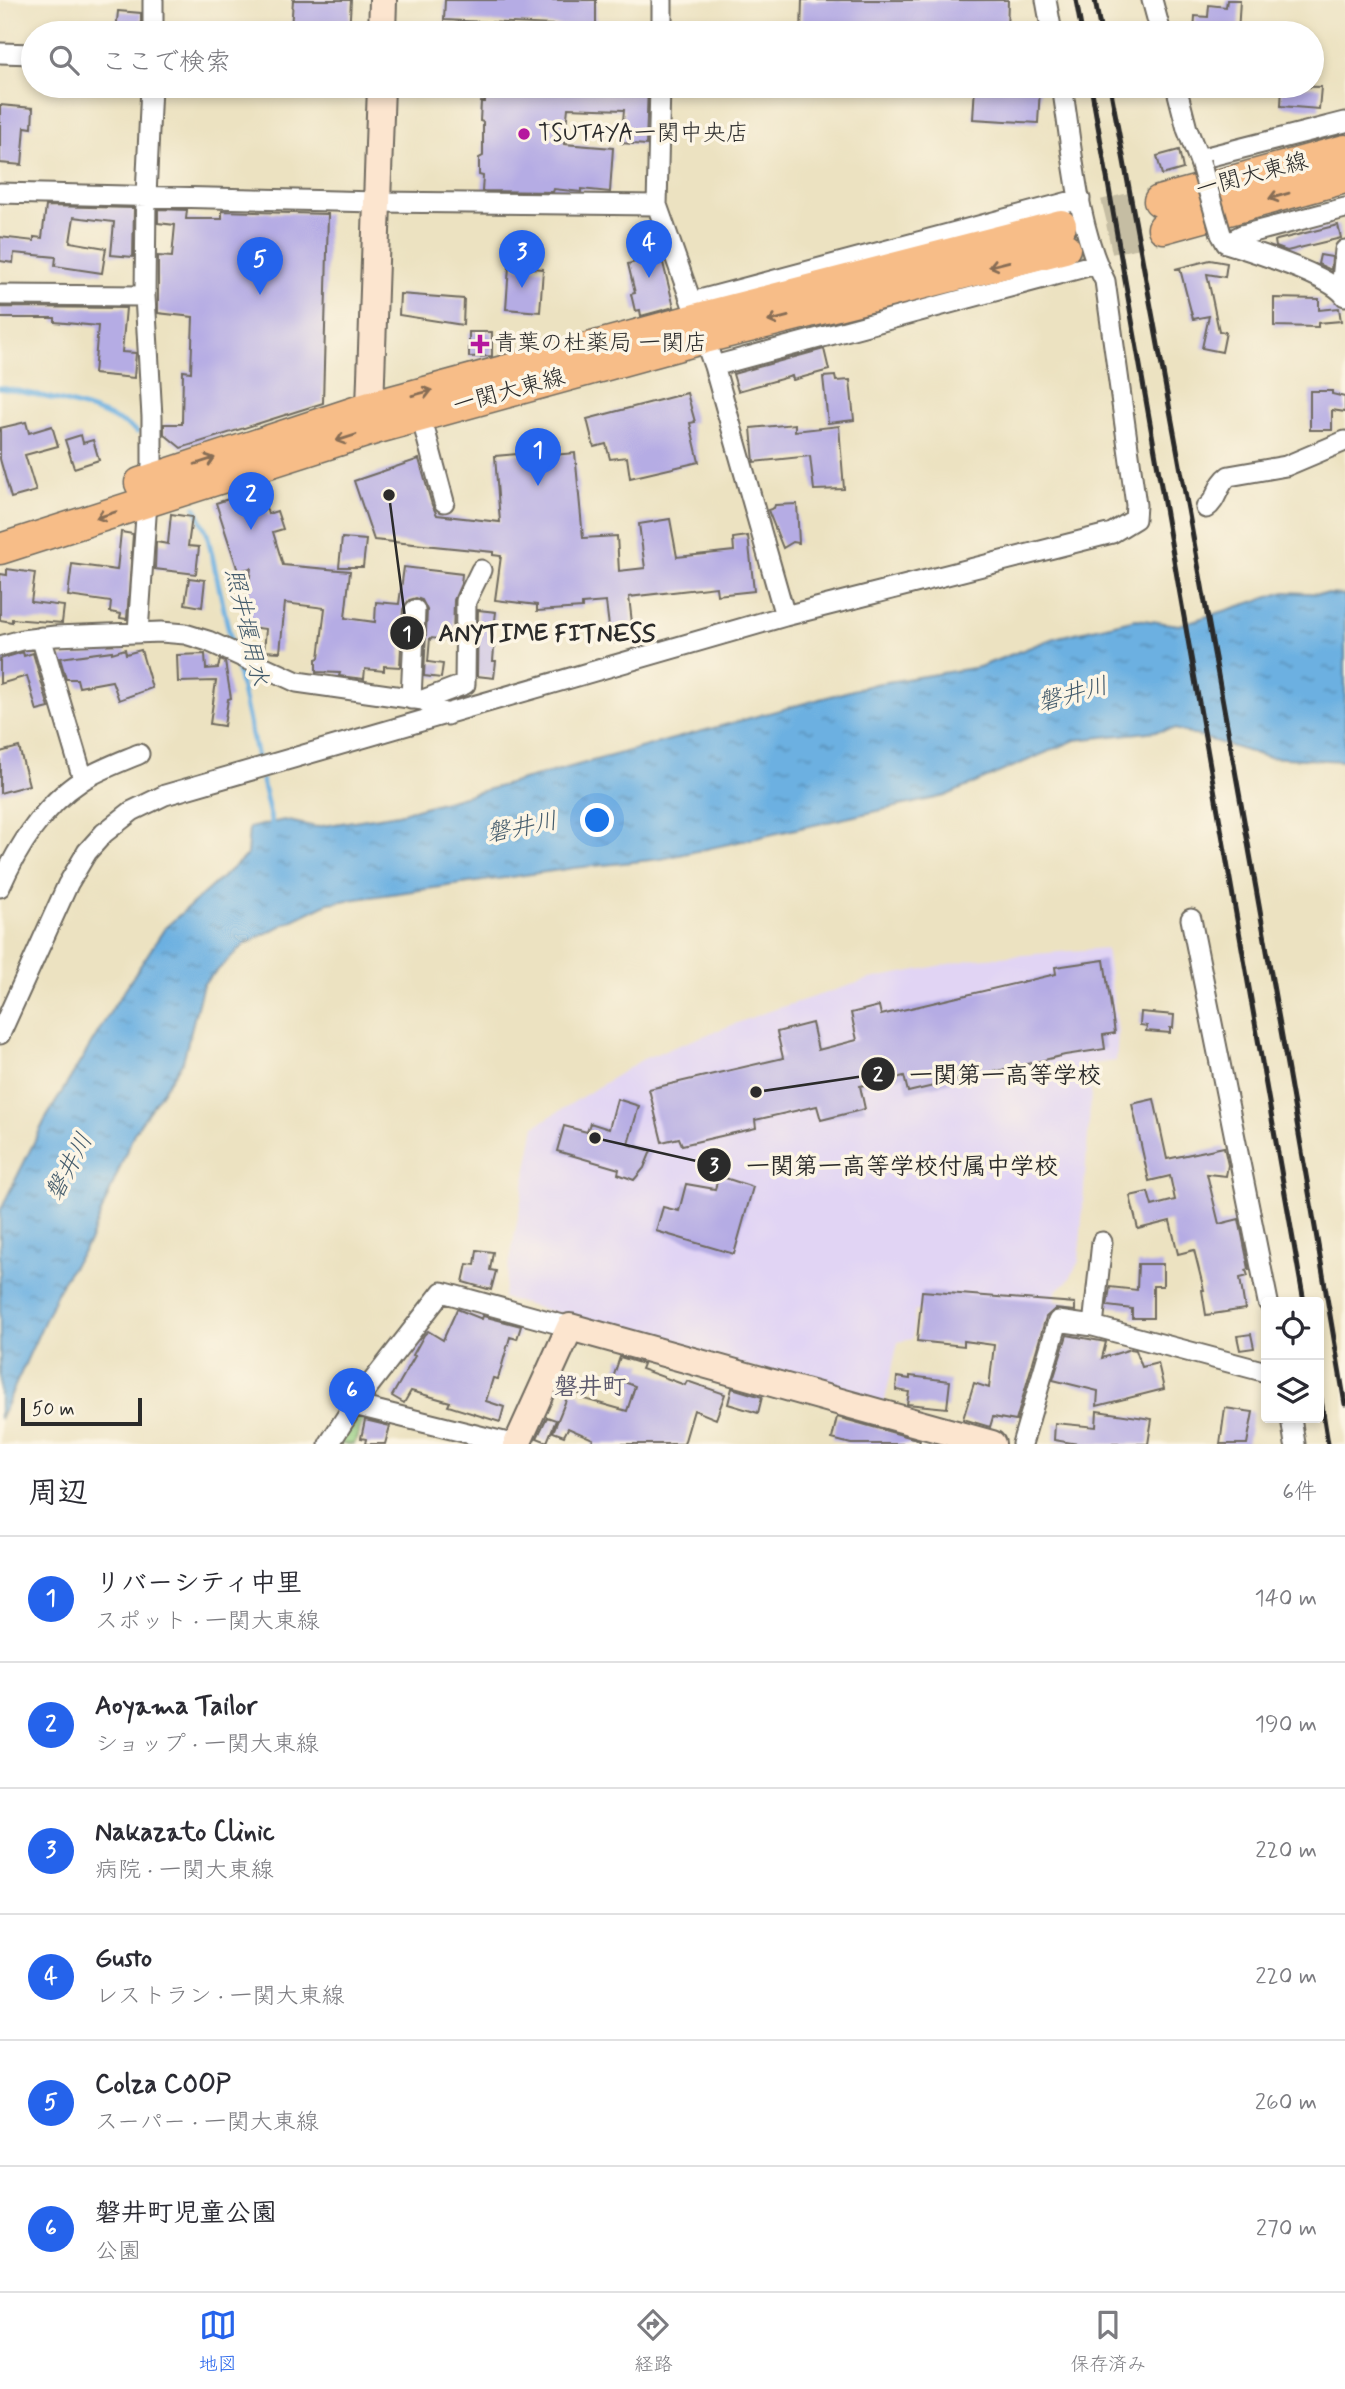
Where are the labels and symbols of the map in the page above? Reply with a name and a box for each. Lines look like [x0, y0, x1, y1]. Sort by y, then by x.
place label: TSUTAYA一関中央店 [538, 119, 749, 149]
marker: TSUTAYA一関中央店 [516, 126, 532, 142]
street label: 一関大東線 [1193, 147, 1311, 205]
one-way arrow [1268, 190, 1291, 203]
pin: 4 [626, 220, 672, 278]
pin: 3 [499, 230, 545, 288]
pin: 5 [237, 237, 283, 295]
one-way arrow [988, 258, 1011, 271]
one-way arrow [767, 313, 790, 326]
place label: 青葉の杜薬局 一関店 [494, 329, 707, 359]
marker: 青葉の杜薬局 一関店 [472, 336, 488, 352]
street label: 一関大東線 [450, 363, 568, 421]
one-way arrow [410, 386, 432, 399]
pin: 1 [515, 428, 561, 486]
one-way arrow [335, 432, 357, 445]
one-way arrow [193, 454, 215, 467]
pin: 2 [228, 472, 274, 530]
one-way arrow [95, 509, 117, 522]
water label: 照井堰用水 [217, 565, 275, 689]
callout: ANYTIME FITNESS [390, 610, 669, 655]
text: ANYTIME FITNESS [439, 619, 656, 650]
text: 1 [402, 620, 412, 648]
water label: 磐井川 [1034, 671, 1112, 719]
your location [580, 803, 614, 837]
water label: 磐井川 [484, 806, 560, 850]
callout: 一関第一高等学校 [860, 1052, 1115, 1097]
text: 2 [873, 1061, 884, 1089]
text: 一関第一高等学校 [909, 1061, 1101, 1092]
water label: 磐井川 [39, 1128, 101, 1206]
callout: 一関第一高等学校付属中学校 [697, 1143, 1072, 1188]
text: 3 [709, 1152, 719, 1180]
text: 一関第一高等学校付属中学校 [746, 1152, 1058, 1183]
pin: 6 [329, 1368, 375, 1426]
district label: 磐井町 [554, 1372, 626, 1403]
scale bar [21, 1395, 142, 1427]

